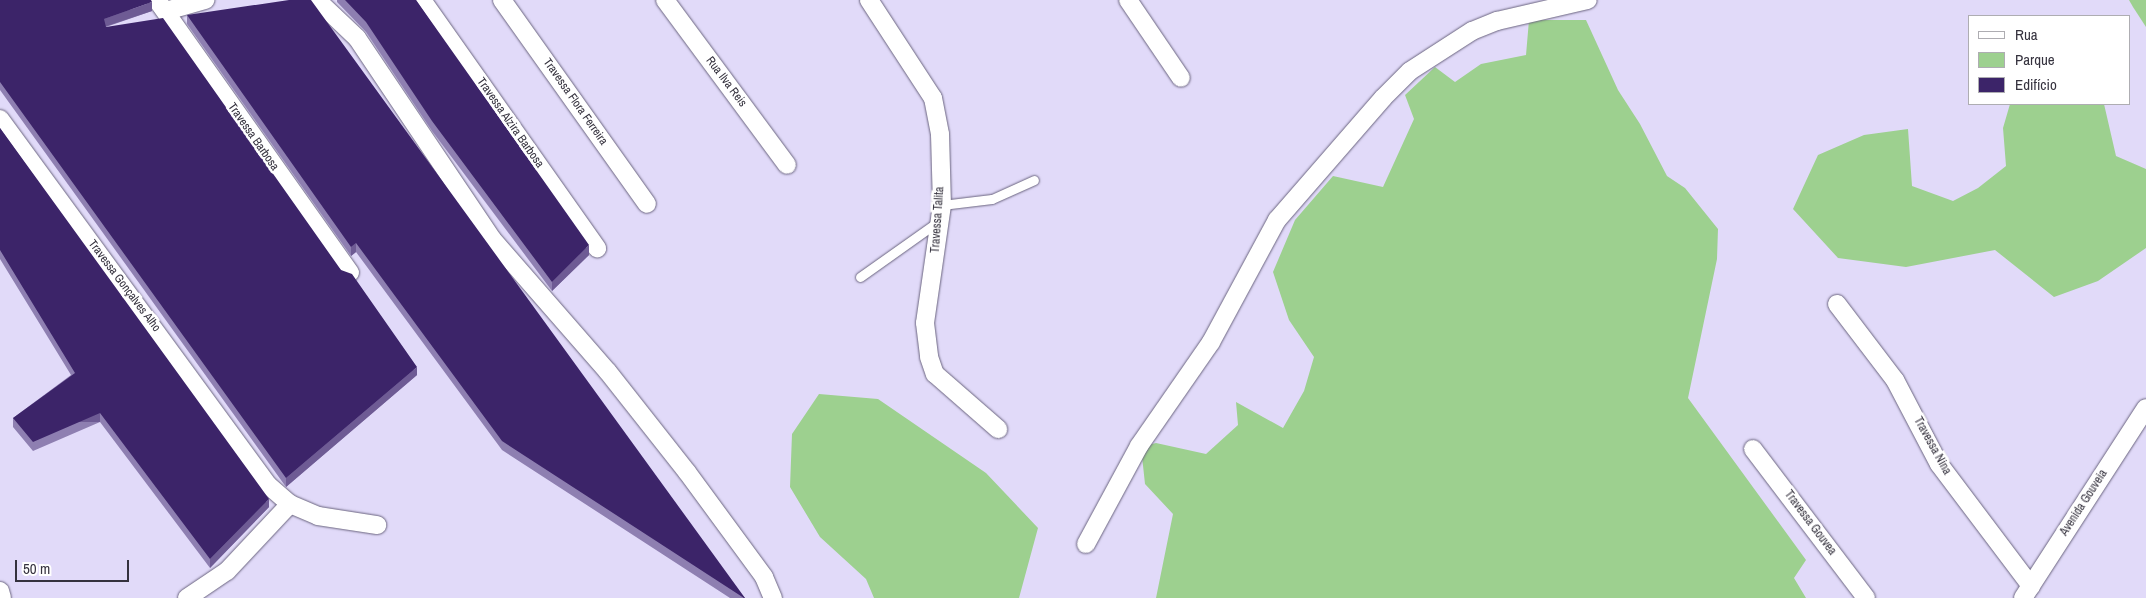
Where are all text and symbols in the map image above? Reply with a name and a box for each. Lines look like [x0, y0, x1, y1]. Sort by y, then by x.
legend [1968, 15, 2131, 105]
text: Rua [2015, 24, 2038, 45]
text: Parque [2015, 49, 2055, 70]
street label: Rua Ilva Reis [702, 54, 750, 110]
street label: Travessa Flora Ferreira [540, 56, 610, 148]
text: Edifício [2015, 74, 2057, 95]
street label: Travessa Alzira Barbosa [473, 75, 547, 171]
street label: Travessa Barbosa [224, 100, 282, 174]
street label: Travessa Talita [928, 186, 948, 254]
street label: Travessa Gonçalves Alho [85, 237, 163, 335]
street label: Travessa Nina [1910, 415, 1954, 477]
street label: Avenida Gouveia [2057, 467, 2111, 539]
street label: Travessa Gouvea [1781, 488, 1839, 558]
scale bar [18, 550, 131, 582]
text: 50 m [23, 558, 50, 579]

